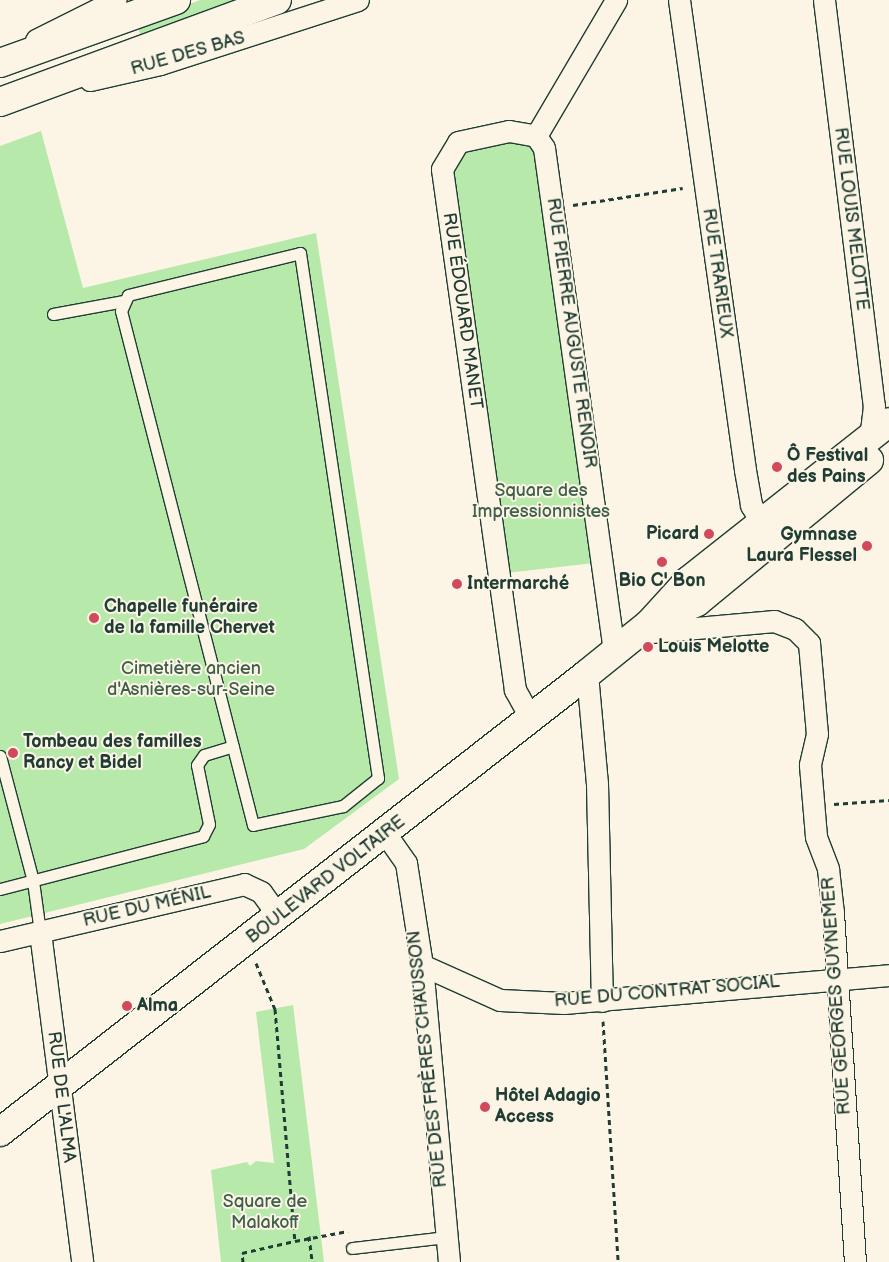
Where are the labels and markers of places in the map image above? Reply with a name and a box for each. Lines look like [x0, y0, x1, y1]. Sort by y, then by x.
place label: Ô Festival des Pains [787, 446, 868, 488]
marker: Ô Festival des Pains [771, 461, 783, 473]
place label: Picard [646, 523, 699, 545]
place label: Gymnase Laura Flessel [746, 525, 857, 568]
marker: Picard [703, 528, 715, 540]
marker: Gymnase Laura Flessel [861, 540, 873, 552]
marker: Bio C' Bon [656, 556, 668, 568]
place label: Bio C' Bon [619, 570, 705, 592]
place label: Intermarché [467, 573, 569, 595]
marker: Intermarché [451, 578, 463, 590]
place label: Chapelle funéraire de la famille Chervet [104, 597, 275, 640]
marker: Chapelle funéraire de la famille Chervet [88, 612, 100, 624]
place label: Louis Melotte [658, 636, 769, 658]
marker: Louis Melotte [642, 641, 654, 653]
place label: Tombeau des familles Rancy et Bidel [23, 732, 202, 774]
marker: Tombeau des familles Rancy et Bidel [7, 747, 19, 759]
place label: Alma [137, 995, 178, 1017]
marker: Alma [121, 1000, 133, 1012]
place label: Hôtel Adagio Access [495, 1086, 601, 1128]
marker: Hôtel Adagio Access [479, 1101, 491, 1113]

